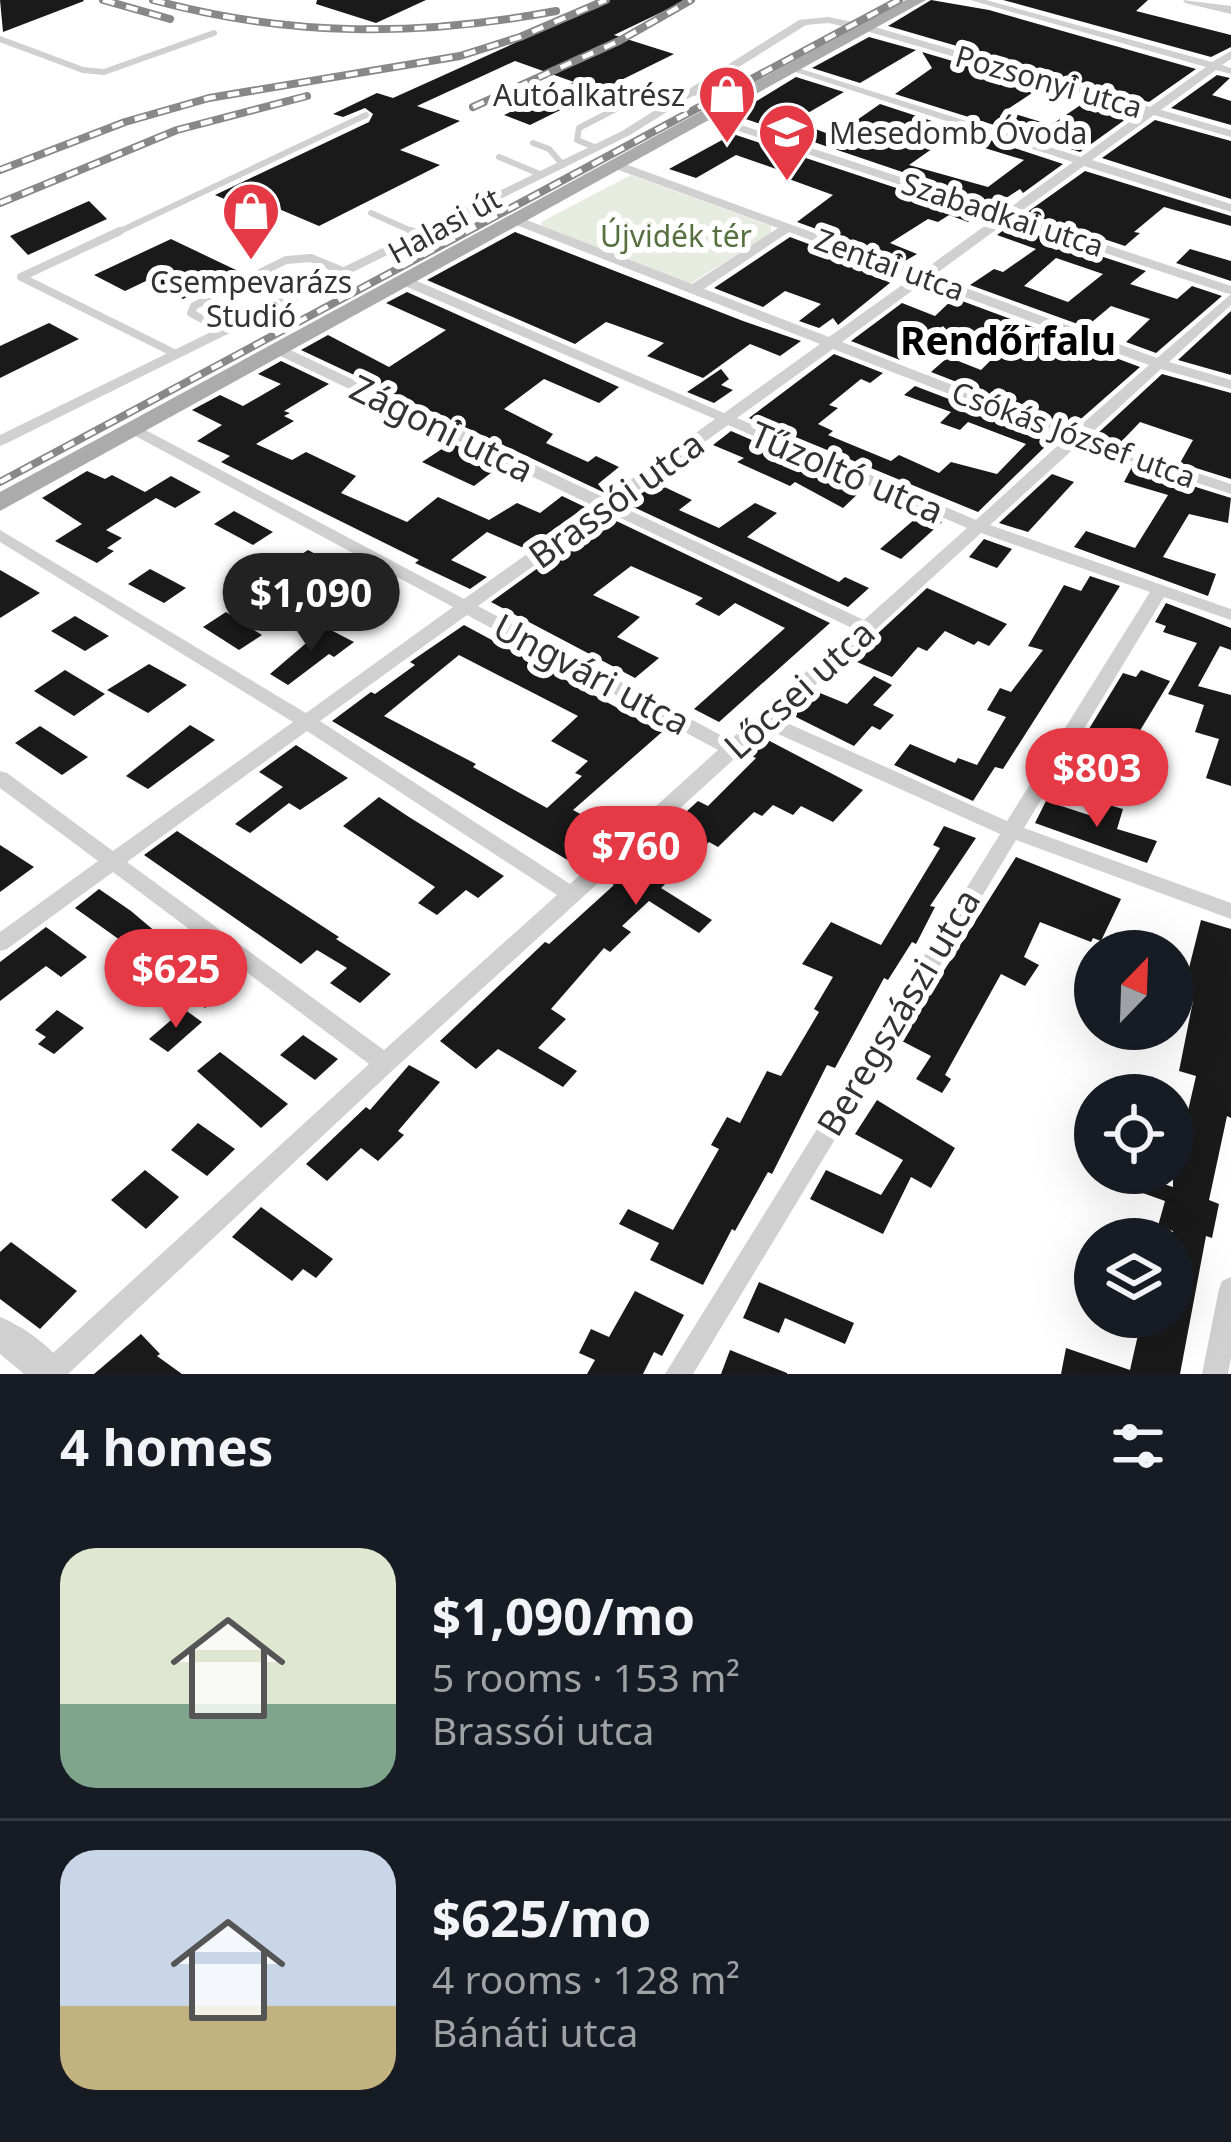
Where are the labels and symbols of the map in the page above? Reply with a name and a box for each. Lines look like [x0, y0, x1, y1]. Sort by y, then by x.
street label: Pozsonyi utca [951, 35, 1147, 127]
shop icon: Autóalkatrész [696, 63, 758, 145]
place label: Autóalkatrész [493, 74, 685, 115]
school or university icon: Mesedomb Óvoda [756, 101, 818, 183]
place label: Mesedomb Óvoda [829, 112, 1087, 153]
street label: Szabadkai utca [897, 162, 1109, 266]
street label: Halasi út [380, 177, 508, 273]
shop icon: Csempevarázs Studió [220, 180, 282, 262]
park label: Újvidék tér [600, 215, 752, 256]
street label: Zentai utca [809, 218, 971, 310]
place label: Csempevarázs Studió [150, 261, 352, 336]
district label: Rendőrfalu [900, 313, 1116, 366]
street label: Zágoni utca [342, 363, 542, 493]
street label: Csókás József utca [946, 371, 1202, 497]
street label: Tűzoltó utca [743, 409, 951, 535]
street label: Brassói utca [519, 419, 713, 579]
pin: $1,090 [213, 553, 409, 655]
street label: Ungvári utca [485, 602, 699, 746]
street label: Lőcsei utca [713, 608, 885, 770]
pin: $803 [1026, 728, 1168, 830]
pin: $760 [565, 806, 707, 908]
street label: Beregszászi utca [805, 879, 991, 1145]
pin: $625 [105, 929, 247, 1031]
north arrow [1074, 930, 1194, 1050]

